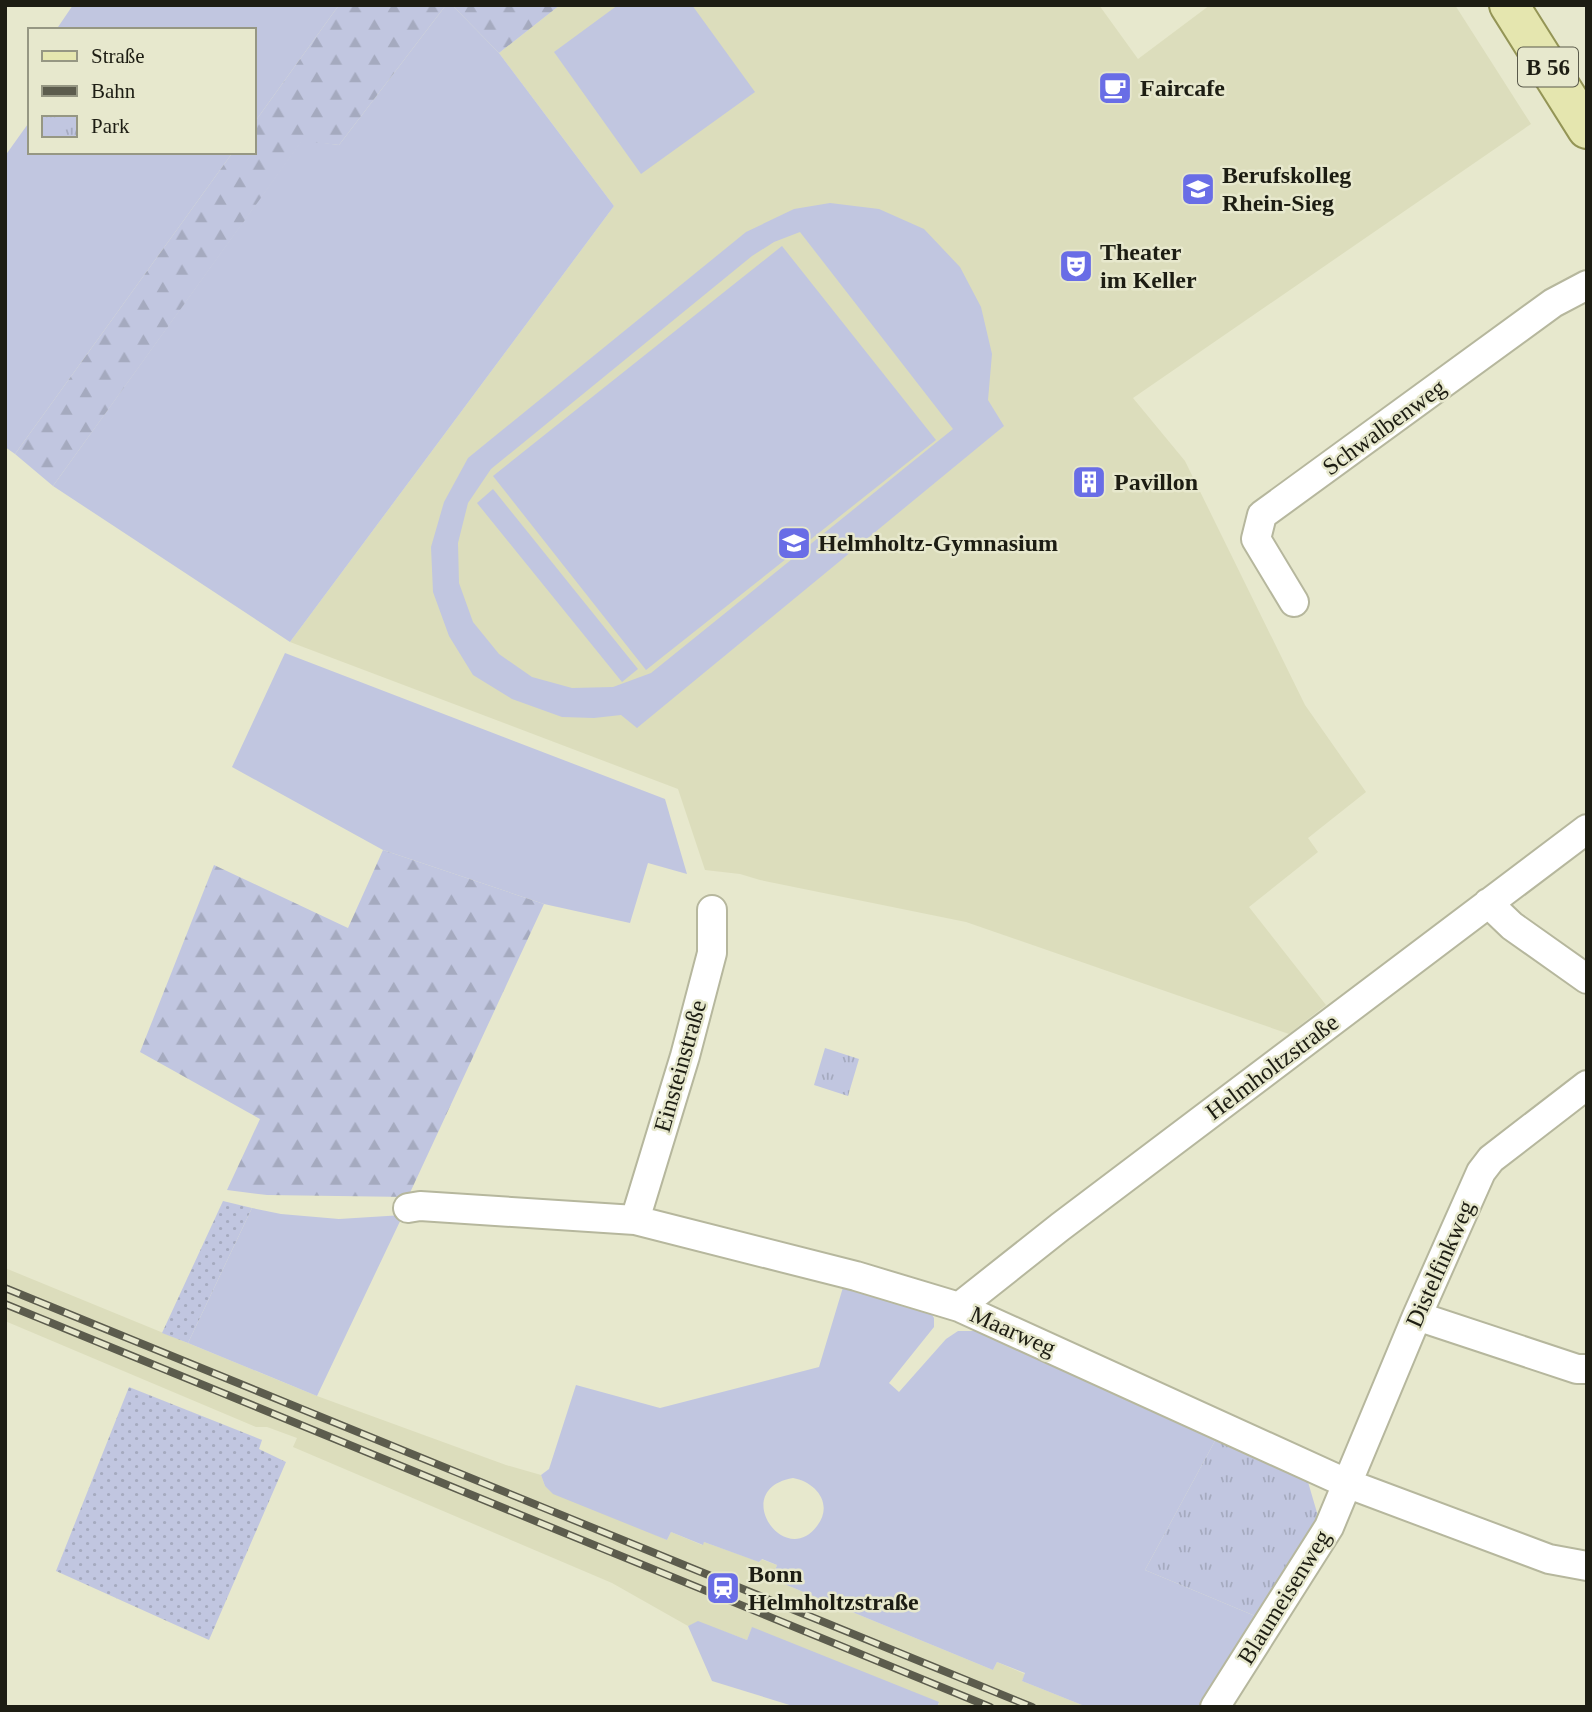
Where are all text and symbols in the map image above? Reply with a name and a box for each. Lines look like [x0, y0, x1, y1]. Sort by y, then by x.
legend [28, 28, 256, 154]
text: Straße [91, 44, 145, 68]
road number: B 56 [1518, 48, 1578, 86]
cafe icon: Faircafe [1096, 69, 1134, 107]
place label: Faircafe [1140, 75, 1225, 101]
text: Bahn [91, 79, 136, 103]
text: Park [91, 114, 130, 138]
place label: Berufskolleg Rhein-Sieg [1222, 162, 1351, 216]
school or university icon: Berufskolleg Rhein-Sieg [1179, 170, 1217, 208]
place label: Theater im Keller [1100, 239, 1197, 293]
theatre icon: Theater im Keller [1057, 247, 1095, 285]
street label: Schwalbenweg [1318, 374, 1450, 480]
building icon: Pavillon [1070, 463, 1108, 501]
place label: Pavillon [1114, 469, 1198, 495]
school or university icon: Helmholtz-Gymnasium [775, 524, 813, 562]
place label: Helmholtz-Gymnasium [818, 530, 1058, 556]
street label: Einsteinstraße [649, 997, 711, 1135]
street label: Helmholtzstraße [1201, 1009, 1343, 1125]
street label: Distelfinkweg [1400, 1197, 1480, 1331]
street label: Maarweg [966, 1301, 1060, 1361]
street label: Blaumeisenweg [1232, 1525, 1336, 1669]
place label: Bonn Helmholtzstraße [748, 1561, 919, 1615]
station icon: Bonn Helmholtzstraße [704, 1569, 742, 1607]

